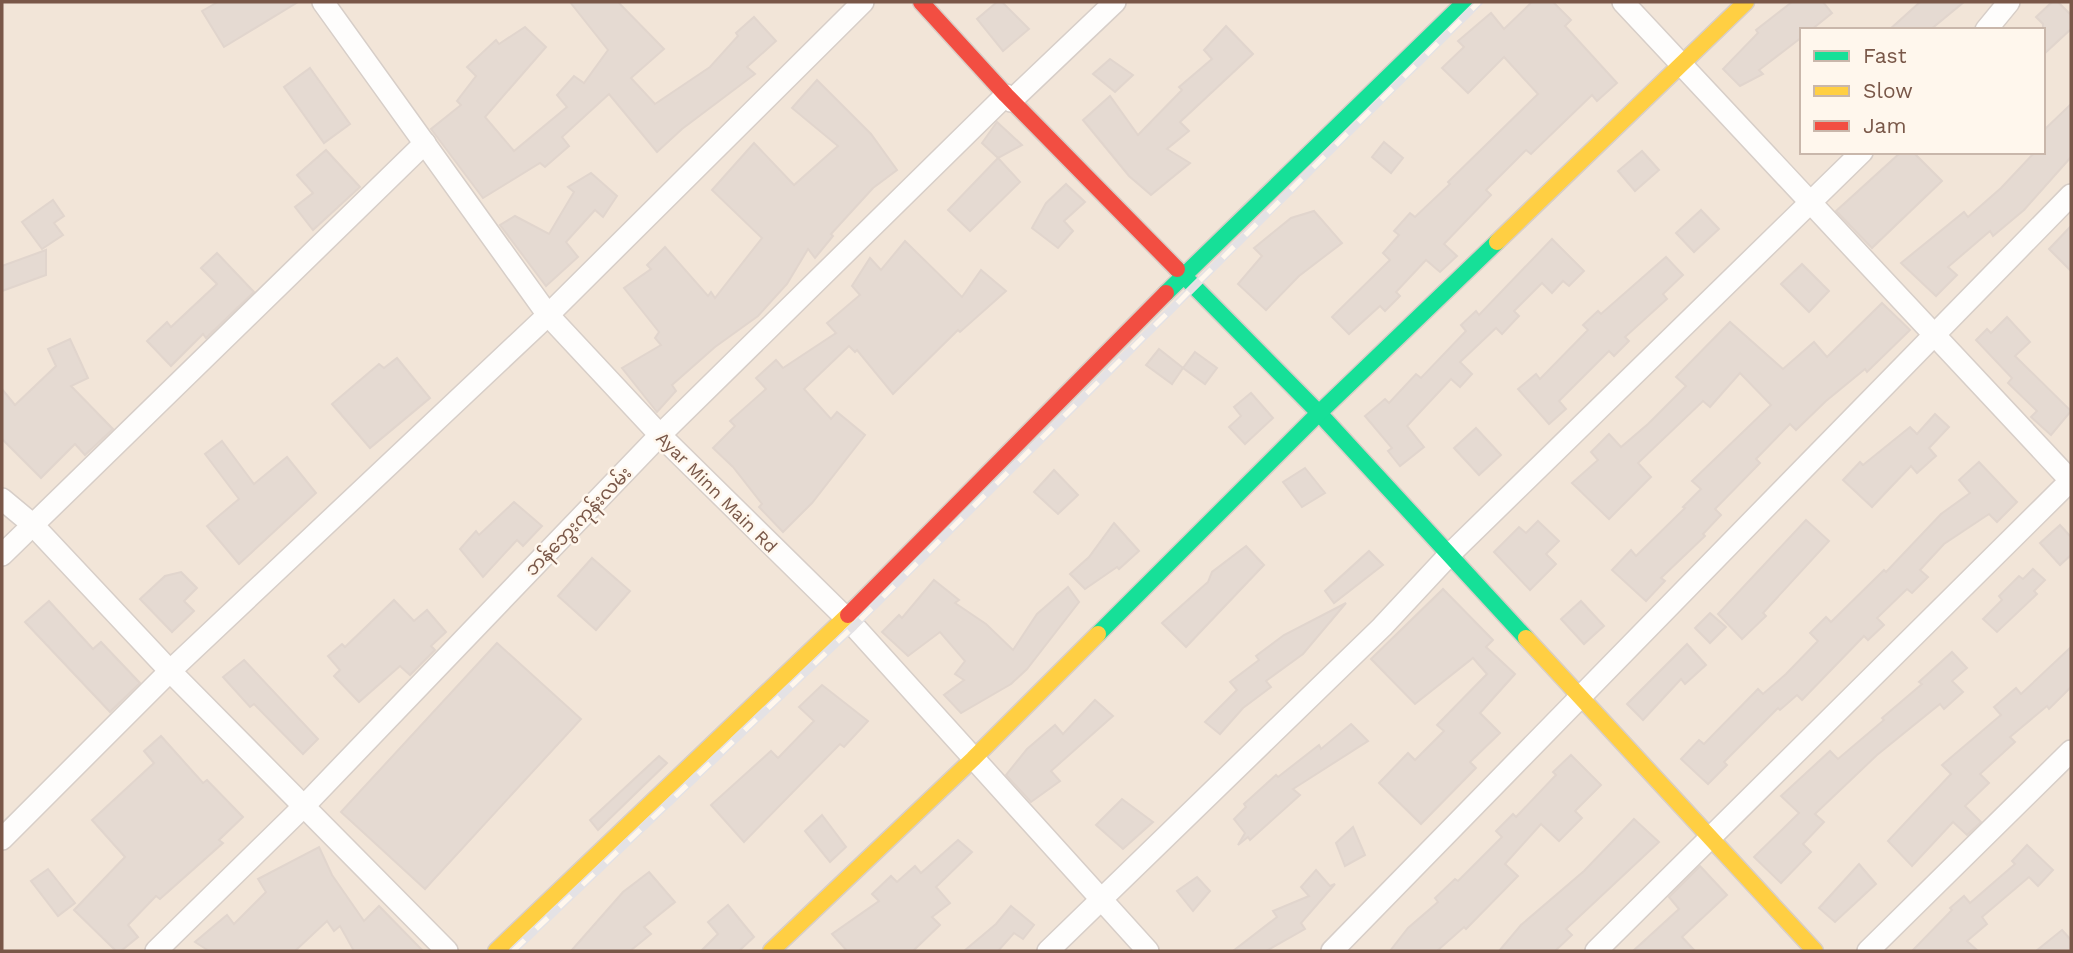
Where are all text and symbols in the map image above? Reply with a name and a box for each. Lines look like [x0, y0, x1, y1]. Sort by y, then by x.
legend [1800, 28, 2045, 154]
text: Fast [1863, 43, 1907, 68]
text: Slow [1863, 78, 1913, 103]
text: Jam [1863, 113, 1906, 138]
street label: Ayar Minn Main Rd [652, 427, 782, 557]
street label: ဘန်ဘွေးကုန်းလမ်း [519, 461, 639, 583]

